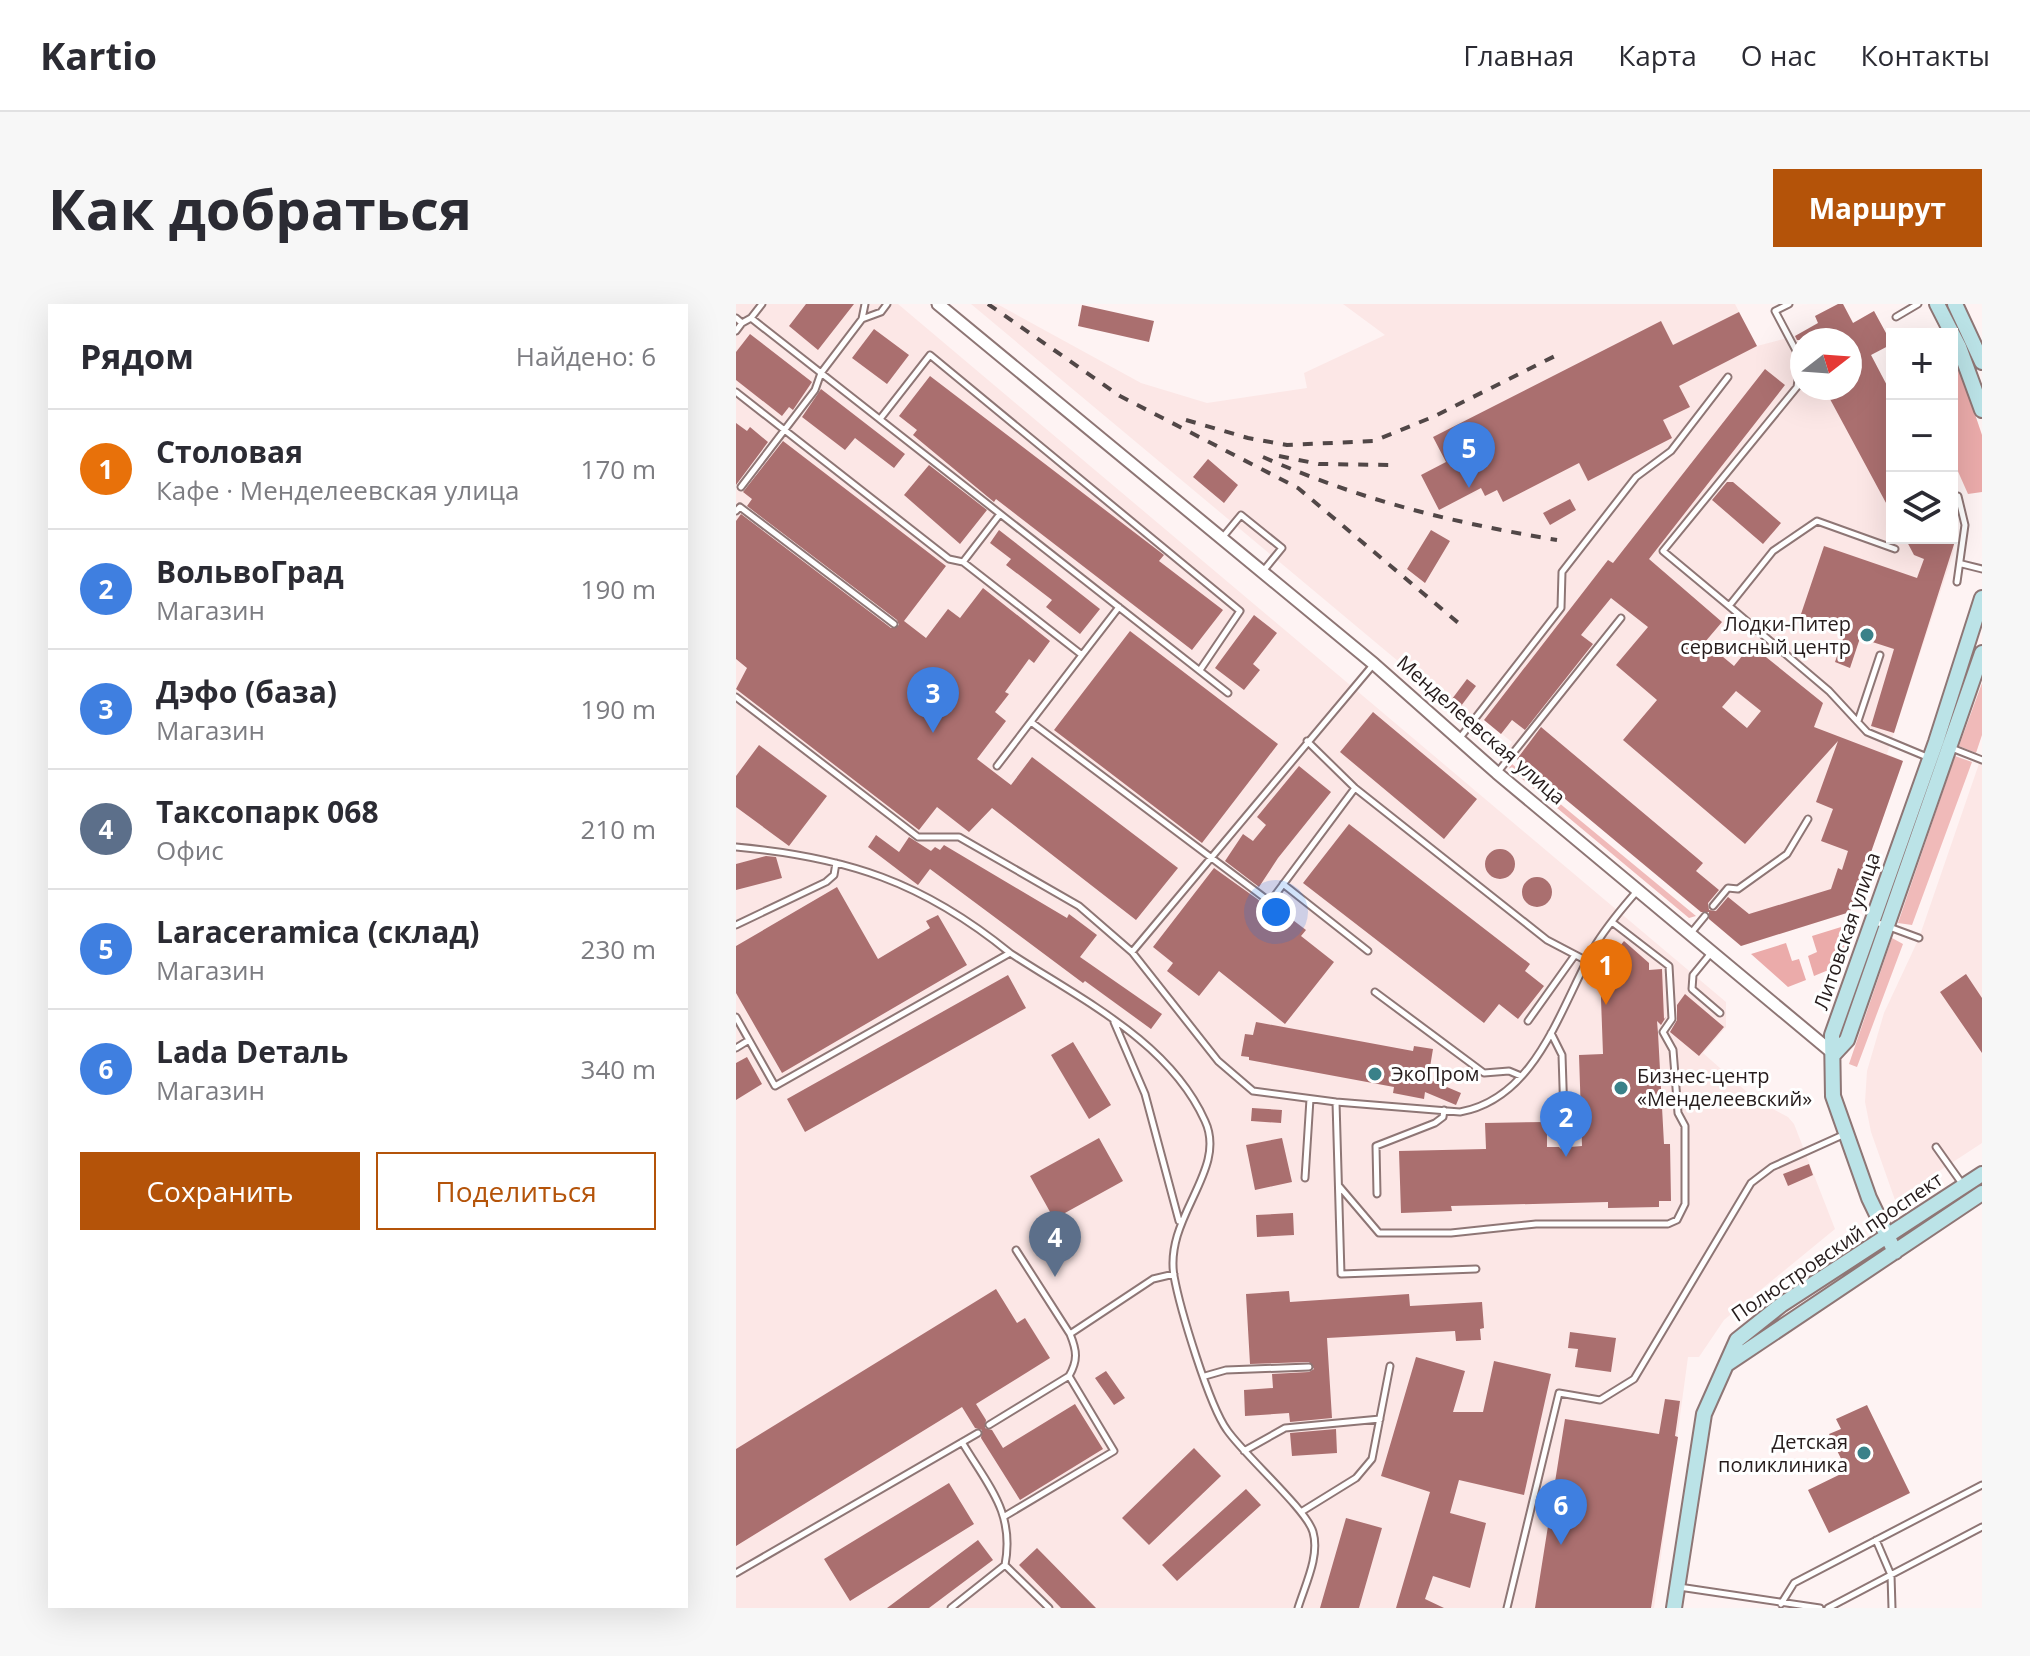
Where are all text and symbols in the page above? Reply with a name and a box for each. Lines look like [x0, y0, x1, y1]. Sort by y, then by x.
text: Kartio [40, 29, 157, 81]
text: Главная [1463, 36, 1574, 74]
text: Карта [1618, 36, 1697, 74]
text: О нас [1741, 36, 1816, 74]
text: Контакты [1860, 36, 1990, 74]
button: Маршрут [1773, 169, 1982, 247]
text: Как добраться [48, 170, 472, 246]
north arrow [1790, 328, 1862, 400]
map controls [1886, 328, 1958, 544]
button: + [1886, 328, 1958, 400]
text: Рядом [80, 333, 194, 379]
text: Найдено: 6 [516, 338, 656, 374]
button: − [1886, 400, 1958, 472]
pin: 5 [1443, 422, 1495, 488]
text: Столовая [156, 431, 303, 472]
text: 1 [99, 451, 113, 487]
text: 170 m [581, 451, 656, 487]
text: Кафе · Менделеевская улица [156, 472, 519, 508]
button: layers [1886, 472, 1958, 544]
text: ВольвоГрад [156, 551, 344, 592]
text: 2 [99, 571, 113, 607]
text: 190 m [581, 571, 656, 607]
text: Магазин [156, 592, 265, 628]
place label: Лодки-Питер сервисный центр [1680, 610, 1851, 660]
marker: Лодки-Питер сервисный центр [1858, 626, 1876, 644]
street label: Менделеевская улица [1391, 649, 1571, 810]
pin: 3 [907, 667, 959, 733]
text: Дэфо (база) [156, 671, 337, 712]
text: 3 [99, 691, 113, 727]
text: 190 m [581, 691, 656, 727]
text: Магазин [156, 712, 265, 748]
text: Таксопарк 068 [156, 791, 379, 832]
text: 4 [99, 811, 113, 847]
text: 210 m [581, 811, 656, 847]
text: Офис [156, 832, 224, 868]
street label: Литовская улица [1807, 849, 1886, 1013]
your location [1256, 892, 1296, 932]
text: Laraceramica (склад) [156, 911, 479, 952]
text: 5 [99, 931, 113, 967]
text: 230 m [581, 931, 656, 967]
pin: 1 [1580, 939, 1632, 1005]
text: Магазин [156, 952, 265, 988]
text: Lada Dеталь [156, 1031, 348, 1072]
text: 6 [99, 1051, 113, 1087]
text: 340 m [581, 1051, 656, 1087]
place label: ЭкоПром [1391, 1060, 1479, 1087]
place label: Бизнес-центр «Менделеевский» [1637, 1062, 1812, 1112]
marker: ЭкоПром [1366, 1065, 1384, 1083]
text: Магазин [156, 1072, 265, 1108]
marker: Бизнес-центр «Менделеевский» [1612, 1079, 1630, 1097]
pin: 2 [1540, 1091, 1592, 1157]
button: Сохранить [80, 1152, 360, 1230]
button: Поделиться [376, 1152, 656, 1230]
street label: Полюстровский проспект [1726, 1166, 1948, 1328]
pin: 4 [1029, 1211, 1081, 1277]
place label: Детская поликлиника [1718, 1428, 1848, 1478]
marker: Детская поликлиника [1855, 1444, 1873, 1462]
pin: 6 [1535, 1479, 1587, 1545]

